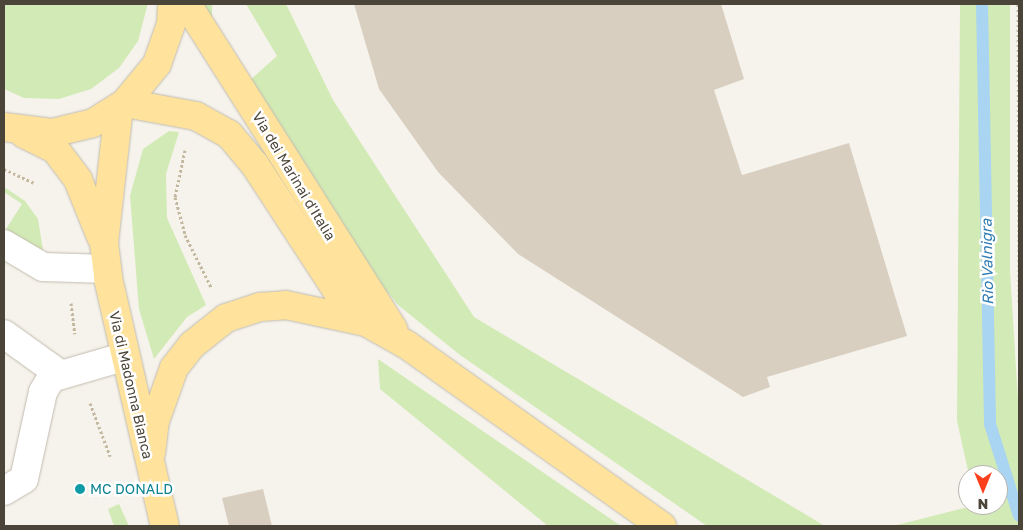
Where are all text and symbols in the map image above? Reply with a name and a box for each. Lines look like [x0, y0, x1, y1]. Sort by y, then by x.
street label: Via dei Marinai d'Italia [249, 109, 339, 243]
water label: Rio Valnigra [977, 219, 997, 305]
street label: Via di Madonna Bianca [106, 309, 156, 461]
north arrow [958, 465, 1008, 515]
place label: MC DONALD [90, 481, 173, 497]
marker: MC DONALD [74, 483, 86, 495]
text: N [978, 496, 988, 513]

